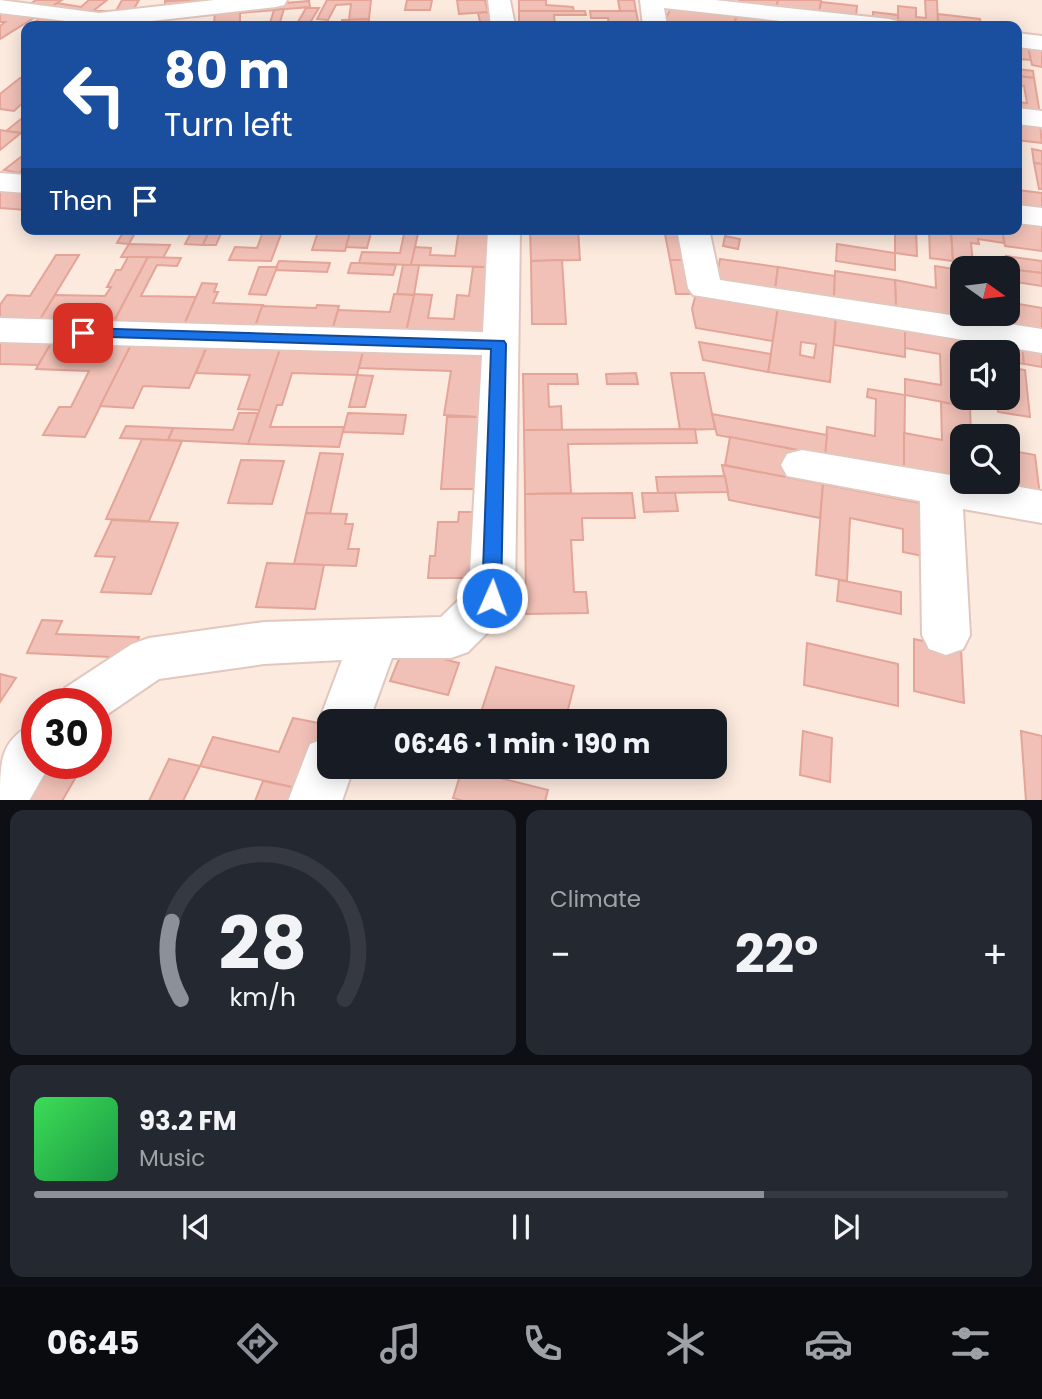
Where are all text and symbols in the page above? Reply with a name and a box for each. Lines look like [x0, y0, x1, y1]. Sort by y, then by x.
text: 80 m [164, 37, 290, 105]
icon: left [49, 49, 140, 140]
text: Turn left [164, 102, 293, 147]
icon: arrive [126, 182, 164, 220]
text: Then [49, 183, 112, 219]
north arrow [950, 256, 1020, 326]
map controls [950, 256, 1020, 494]
pin [53, 303, 113, 363]
icon: arrive [64, 314, 102, 352]
button: sound [950, 340, 1020, 410]
button: search [950, 424, 1020, 494]
position arrow [455, 561, 529, 635]
speed limit sign: 30 [21, 688, 112, 779]
text: 06:46 · 1 min · 190 m [394, 726, 650, 762]
text: Climate [550, 883, 641, 915]
text: 28 [219, 893, 307, 994]
text: 22° [735, 918, 818, 991]
text: − [550, 928, 571, 981]
text: + [982, 928, 1008, 981]
text: km/h [230, 979, 296, 1014]
text: 93.2 FM [139, 1103, 237, 1139]
text: Music [139, 1142, 205, 1174]
icon: previous [177, 1208, 215, 1246]
icon: pause [502, 1208, 540, 1246]
icon: next [827, 1208, 865, 1246]
icon: directions [233, 1319, 282, 1368]
icon: music [376, 1319, 425, 1368]
icon: phone [518, 1319, 567, 1368]
icon: climate [661, 1319, 710, 1368]
icon: car [804, 1319, 853, 1368]
icon: filters [946, 1319, 995, 1368]
text: 06:45 [47, 1320, 140, 1365]

